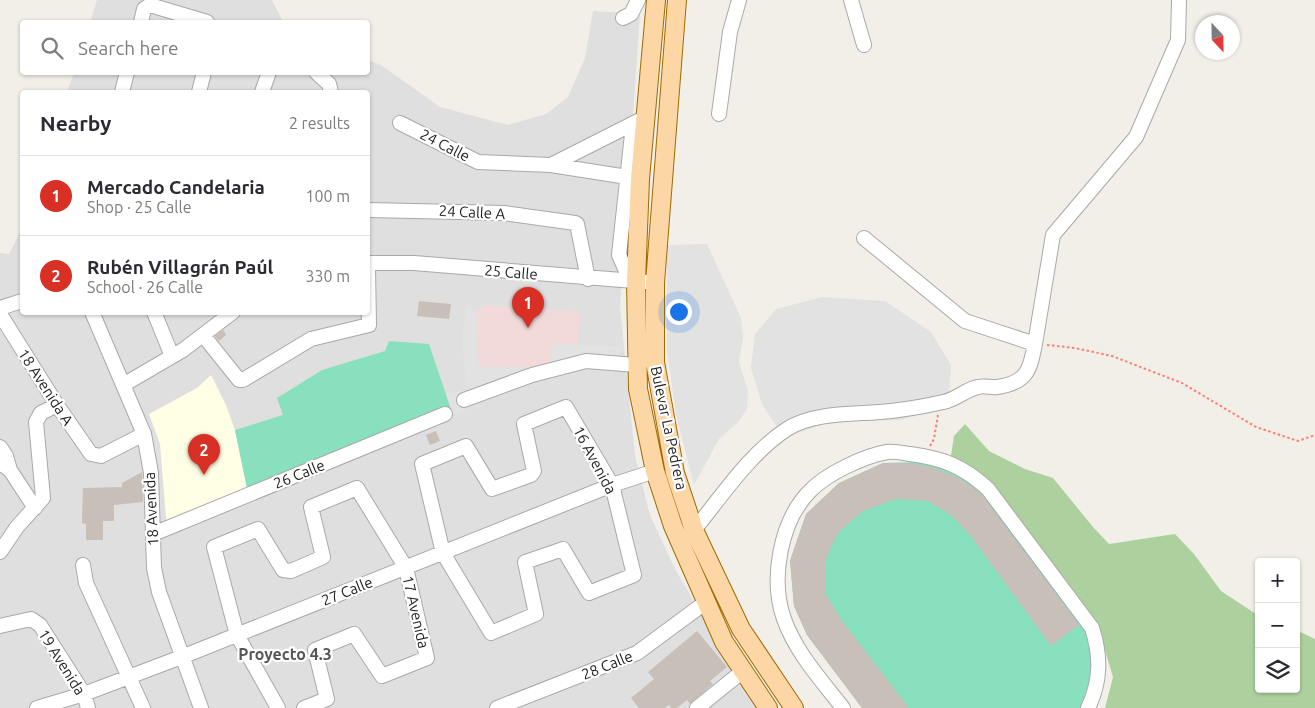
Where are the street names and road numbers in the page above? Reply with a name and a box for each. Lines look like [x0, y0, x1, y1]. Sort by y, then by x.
street label: 24 Calle [417, 125, 473, 165]
street label: 24 Calle A [438, 202, 506, 222]
street label: 25 Calle [484, 261, 538, 283]
street label: 18 Avenida A [15, 346, 77, 428]
street label: Bulevar La Pedrera [648, 364, 690, 492]
street label: 16 Avenida [570, 423, 620, 497]
street label: 26 Calle [271, 456, 327, 492]
street label: 18 Avenida [141, 472, 161, 546]
street label: 27 Calle [319, 573, 375, 609]
street label: 17 Avenida [399, 574, 433, 650]
street label: 19 Avenida [35, 626, 89, 698]
street label: 28 Calle [579, 647, 635, 683]

